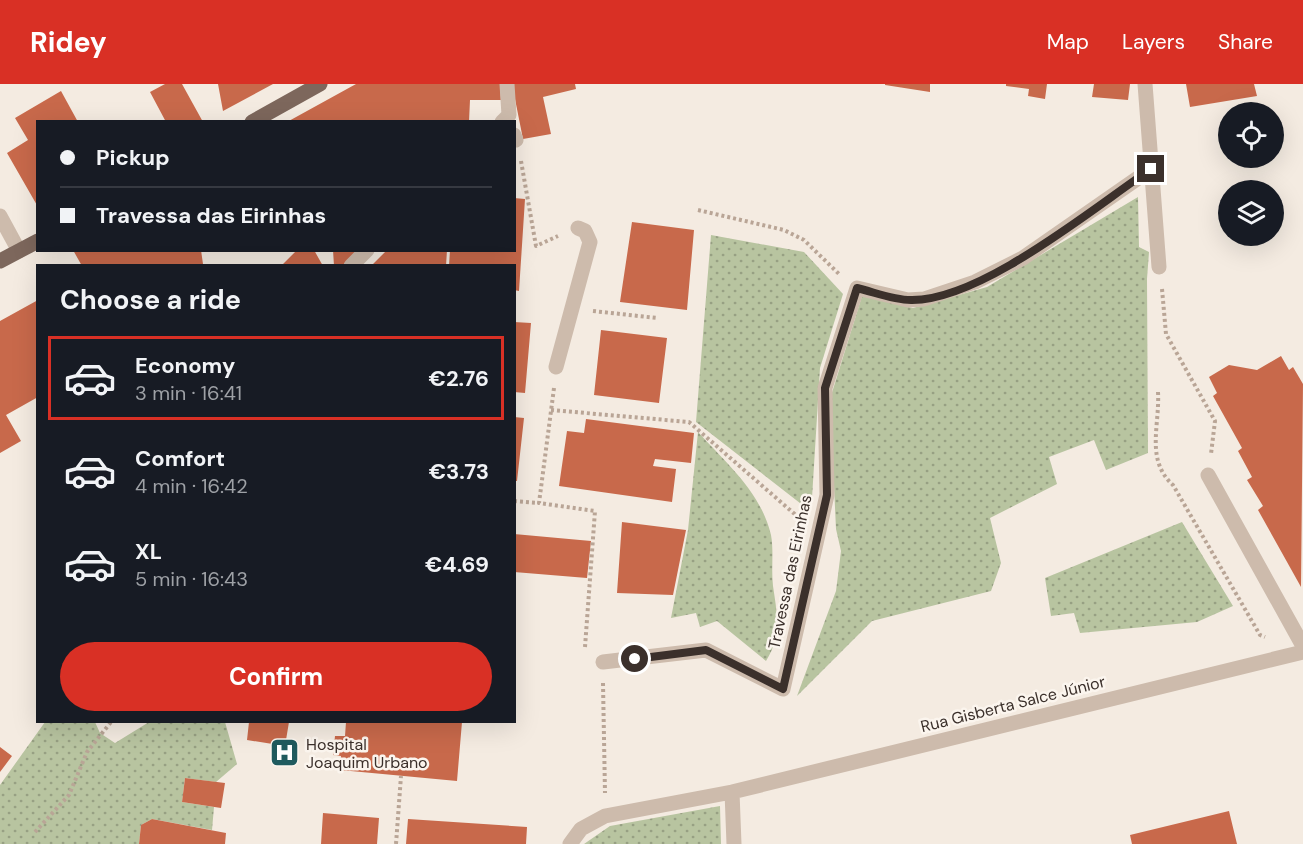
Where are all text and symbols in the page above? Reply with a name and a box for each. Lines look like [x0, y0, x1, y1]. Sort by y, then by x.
text: Ridey [30, 24, 107, 61]
text: Map [1047, 28, 1089, 56]
text: Layers [1122, 28, 1185, 56]
text: Share [1218, 28, 1273, 56]
map controls [1218, 102, 1284, 246]
button: locate [1218, 102, 1284, 168]
text: Pickup [96, 143, 170, 172]
route end [1137, 155, 1164, 182]
button: layers [1218, 180, 1284, 246]
text: Travessa das Eirinhas [96, 201, 326, 230]
text: Choose a ride [60, 282, 241, 317]
icon: car [63, 351, 117, 405]
text: Economy [135, 351, 235, 380]
text: €2.76 [429, 364, 489, 393]
text: 3 min · 16:41 [135, 380, 242, 406]
icon: car [63, 444, 117, 498]
text: Comfort [135, 444, 225, 473]
text: €3.73 [429, 457, 489, 486]
text: 4 min · 16:42 [135, 473, 248, 499]
street label: Travessa das Eirinhas [763, 493, 817, 651]
icon: car [63, 537, 117, 591]
text: XL [135, 537, 162, 566]
text: €4.69 [425, 550, 489, 579]
text: 5 min · 16:43 [135, 566, 248, 592]
button: Confirm [60, 642, 492, 711]
route start [621, 645, 648, 672]
street label: Rua Gisberta Salce Júnior [918, 671, 1108, 737]
place label: Hospital Joaquim Urbano [306, 734, 428, 773]
hospital icon: Hospital Joaquim Urbano [269, 737, 301, 769]

